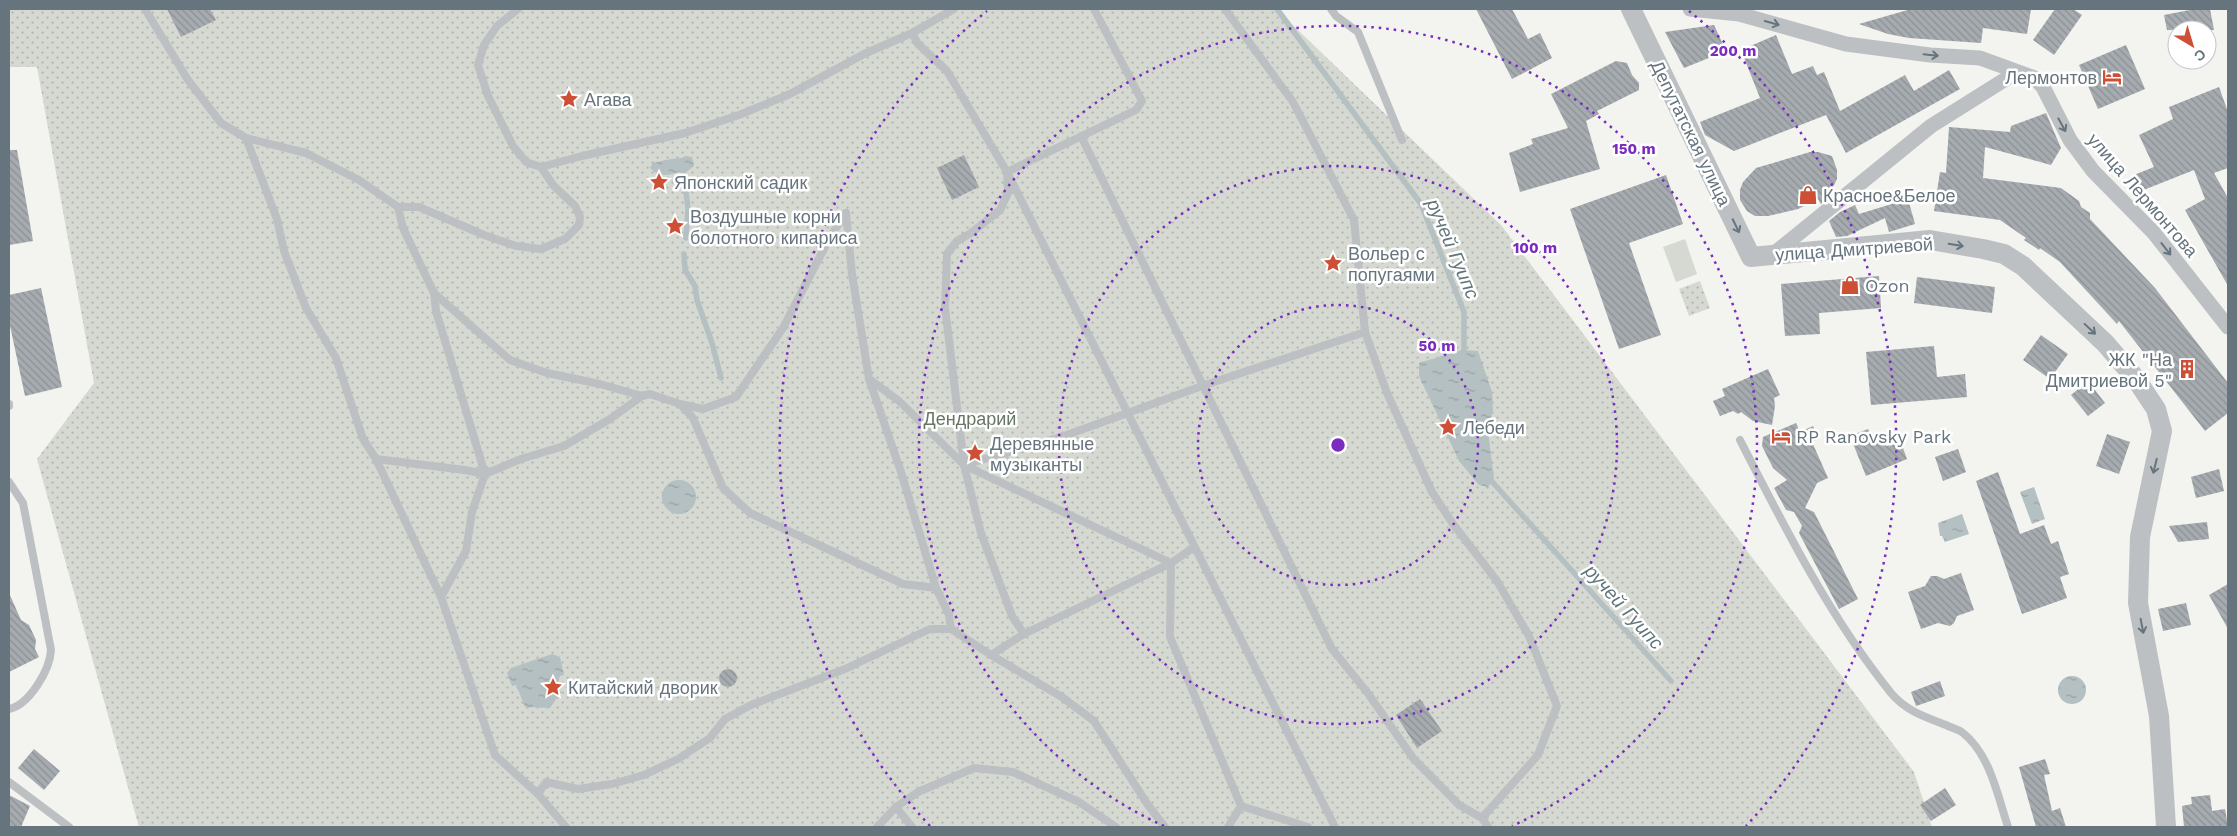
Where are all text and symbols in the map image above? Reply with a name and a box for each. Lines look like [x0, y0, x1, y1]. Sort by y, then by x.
one-way arrow [1763, 19, 1779, 28]
north arrow [2167, 20, 2217, 70]
text: 200 m [1710, 42, 1756, 60]
text: С [2191, 46, 2209, 65]
one-way arrow [1922, 50, 1938, 59]
street label: Депутатская улица [1647, 57, 1736, 210]
hotel icon: Лермонтов [2101, 66, 2123, 88]
place label: Лермонтов [2005, 67, 2097, 88]
place icon: Агава [558, 88, 580, 110]
place label: Агава [584, 89, 633, 110]
one-way arrow [2057, 117, 2067, 132]
street label: улица Лермонтова [2084, 129, 2203, 262]
text: 150 m [1612, 140, 1656, 158]
place icon: Японский садик [648, 171, 670, 193]
place label: Японский садик [674, 172, 807, 193]
shop icon: Красное&Белое [1797, 184, 1819, 206]
place label: Красное&Белое [1823, 185, 1956, 206]
water label: ручей Гуипс [1421, 195, 1485, 303]
place label: Воздушные корни болотного кипариса [690, 206, 859, 248]
place icon: Воздушные корни болотного кипариса [664, 215, 686, 237]
one-way arrow [1732, 218, 1741, 233]
street label: улица Дмитриевой [1774, 233, 1934, 265]
text: 100 m [1513, 239, 1557, 257]
one-way arrow [1948, 240, 1964, 250]
one-way arrow [2161, 242, 2172, 255]
place label: Вольер с попугаями [1348, 243, 1435, 285]
place icon: Вольер с попугаями [1322, 252, 1344, 274]
shop icon: Ozon [1839, 274, 1861, 296]
place label: Ozon [1865, 275, 1910, 296]
one-way arrow [2083, 322, 2096, 334]
text: 50 m [1419, 337, 1455, 355]
place label: ЖК "На Дмитриевой 5" [2046, 349, 2173, 391]
building icon: ЖК "На Дмитриевой 5" [2176, 358, 2198, 380]
park label: Дендрарий [924, 408, 1016, 429]
place icon: Лебеди [1437, 416, 1459, 438]
place label: Лебеди [1463, 417, 1525, 438]
hotel icon: RP Ranovsky Park [1770, 425, 1792, 447]
place label: RP Ranovsky Park [1796, 426, 1951, 447]
place label: Деревянные музыканты [990, 433, 1094, 475]
centre of rings [1329, 436, 1347, 454]
place icon: Деревянные музыканты [964, 442, 986, 464]
one-way arrow [2150, 457, 2159, 473]
water label: ручей Гуипс [1579, 559, 1668, 655]
one-way arrow [2138, 618, 2147, 634]
place icon: Китайский дворик [542, 676, 564, 698]
place label: Китайский дворик [568, 677, 718, 698]

